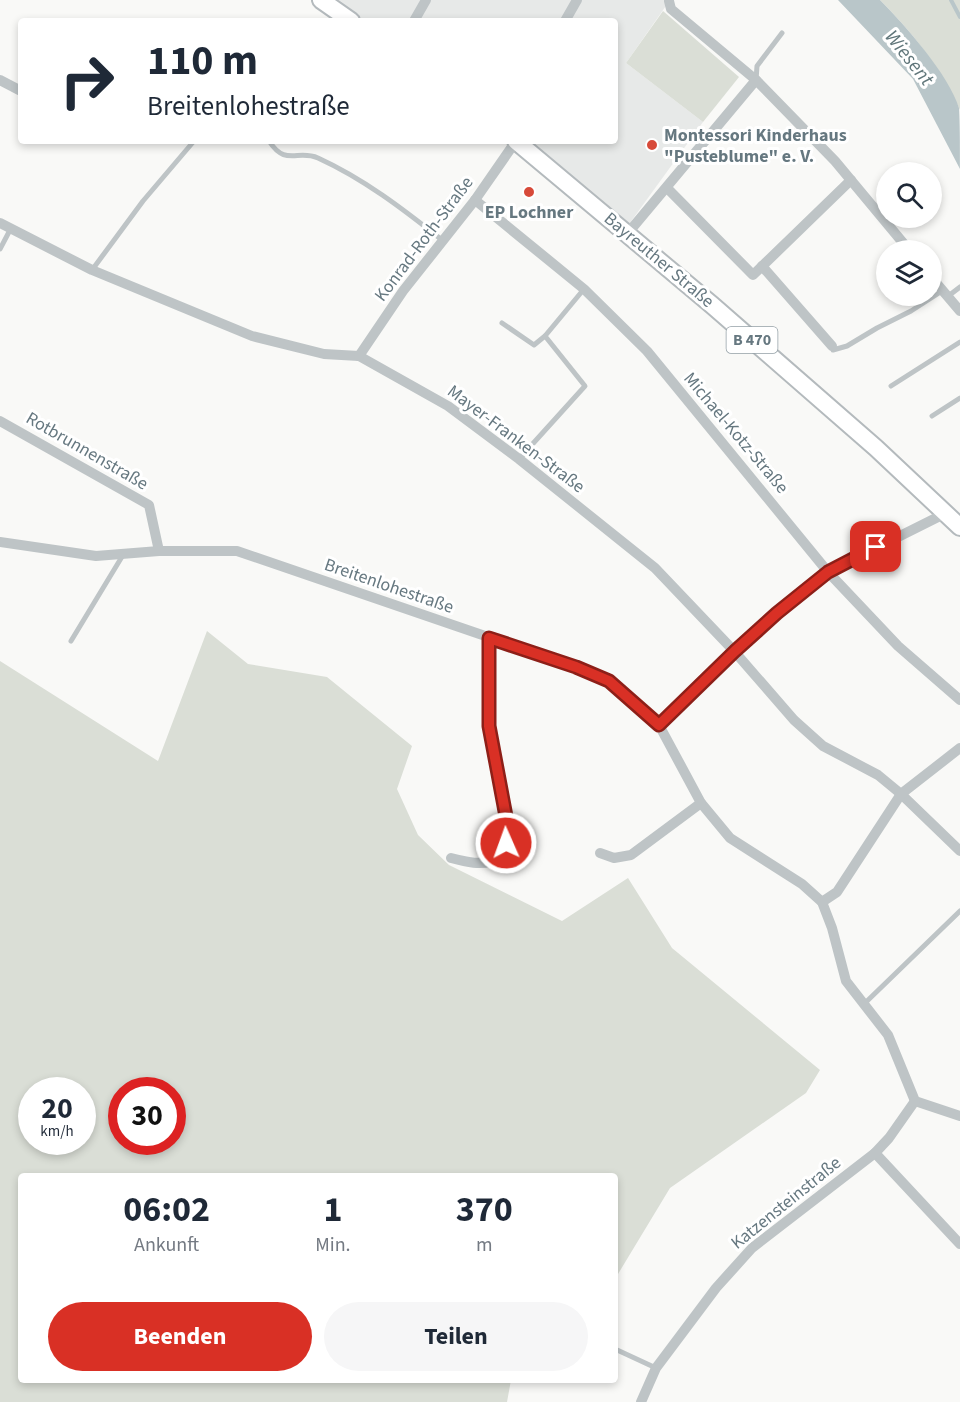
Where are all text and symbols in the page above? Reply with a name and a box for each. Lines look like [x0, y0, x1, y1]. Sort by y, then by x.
water label: Wiesent [878, 24, 940, 92]
text: 110 m [147, 31, 258, 91]
icon: right [48, 42, 126, 120]
text: Breitenlohestraße [147, 87, 350, 126]
place label: Montessori Kinderhaus "Pusteblume" e. V. [664, 123, 847, 169]
marker: Montessori Kinderhaus "Pusteblume" e. V. [645, 138, 659, 152]
map controls [876, 162, 942, 306]
button: search [876, 162, 942, 228]
street label: Konrad-Roth-Straße [369, 171, 479, 307]
marker: EP Lochner [522, 185, 536, 199]
place label: EP Lochner [485, 200, 574, 225]
street label: Bayreuther Straße [599, 206, 720, 314]
button: layers [876, 240, 942, 306]
road number: B 470 [726, 327, 777, 353]
street label: Michael-Kotz-Straße [678, 367, 794, 499]
street label: Mayer-Franken-Straße [442, 379, 590, 499]
street label: Rotbrunnenstraße [21, 406, 153, 496]
pin [850, 521, 901, 572]
icon: arrive [859, 530, 892, 563]
street label: Breitenlohestraße [321, 552, 457, 620]
position arrow [474, 811, 538, 875]
speed limit sign: 30 [108, 1077, 186, 1155]
text: 20 [41, 1087, 73, 1130]
text: km/h [40, 1121, 74, 1142]
street label: Katzensteinstraße [726, 1151, 846, 1255]
text: 06:02 [123, 1184, 210, 1235]
text: 1 [323, 1184, 342, 1235]
text: 370 [456, 1184, 513, 1235]
text: Ankunft [134, 1231, 199, 1259]
text: Min. [315, 1231, 351, 1259]
text: m [476, 1231, 493, 1259]
button: Beenden [48, 1302, 312, 1371]
button: Teilen [324, 1302, 588, 1371]

